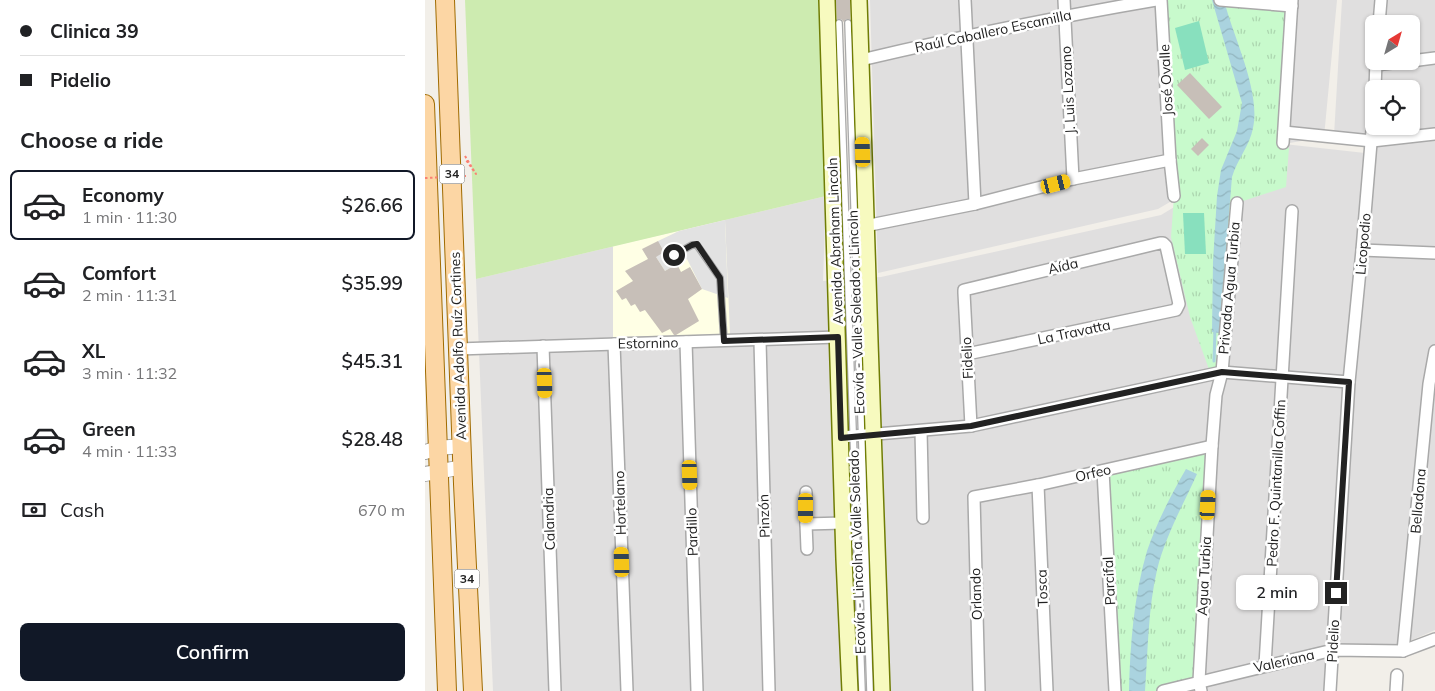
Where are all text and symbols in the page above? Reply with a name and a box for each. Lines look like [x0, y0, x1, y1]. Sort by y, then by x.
street label: Raúl Caballero Escamilla [913, 6, 1073, 56]
north arrow [1365, 15, 1420, 70]
map controls [1365, 15, 1420, 135]
text: Clinica 39 [50, 19, 139, 43]
street label: José Ovalle [1155, 44, 1177, 116]
street label: J. Luis Lozano [1057, 46, 1079, 134]
text: Pidelio [50, 68, 111, 92]
button: locate [1365, 80, 1420, 135]
text: Choose a ride [20, 126, 163, 154]
car [854, 137, 871, 167]
street label: Avenida Abraham Lincoln [823, 157, 847, 325]
road number: 34 [440, 164, 465, 183]
car [1039, 173, 1072, 195]
icon: car [22, 183, 67, 228]
text: Economy [82, 183, 164, 207]
text: $26.66 [341, 193, 403, 217]
text: 1 min · 11:30 [82, 207, 177, 227]
street label: Ecovía - Valle Soleado a Lincoln [843, 210, 869, 414]
street label: Licopodio [1351, 212, 1375, 276]
street label: Privada Agua Turbia [1214, 221, 1244, 355]
route start [663, 244, 685, 266]
street label: Avenida Adolfo Ruíz Cortines [446, 251, 470, 441]
street label: Aída [1046, 254, 1080, 278]
icon: car [22, 261, 67, 306]
text: Comfort [82, 261, 156, 285]
text: $35.99 [341, 271, 403, 295]
text: 2 min · 11:31 [82, 285, 177, 305]
street label: La Travatta [1036, 315, 1112, 349]
street label: Estornino [618, 333, 678, 353]
street label: Fidelio [957, 337, 977, 379]
icon: car [22, 339, 67, 384]
text: XL [82, 339, 105, 363]
text: $45.31 [341, 349, 403, 373]
text: 3 min · 11:32 [82, 363, 177, 383]
car [536, 368, 553, 398]
street label: Pedro F. Quintanilla Coffin [1263, 399, 1289, 567]
icon: car [22, 417, 67, 462]
text: Green [82, 417, 136, 441]
text: $28.48 [341, 427, 403, 451]
text: 4 min · 11:33 [82, 441, 177, 461]
street label: Ecovía - Lincoln a Valle Soleado [844, 450, 870, 654]
car [681, 460, 698, 490]
street label: Orfeo [1073, 460, 1113, 486]
street label: Belladona [1406, 468, 1430, 534]
street label: Hortelano [610, 470, 630, 536]
street label: Calandria [539, 487, 559, 551]
car [1199, 490, 1216, 520]
car [798, 493, 813, 523]
street label: Pinzón [754, 494, 774, 538]
icon: cash [20, 496, 48, 524]
text: Cash [60, 498, 105, 522]
text: 670 m [358, 500, 405, 520]
street label: Pardillo [682, 507, 702, 557]
street label: Agua Turbia [1193, 536, 1215, 616]
car [613, 547, 630, 577]
street label: Parcifal [1099, 556, 1119, 606]
street label: Orlando [966, 568, 986, 620]
street label: Tosca [1032, 569, 1052, 607]
road number: 34 [455, 570, 479, 588]
callout: 2 min [1236, 576, 1319, 610]
text: 2 min [1256, 582, 1298, 602]
route end [1325, 582, 1347, 604]
street label: Pidelio [1323, 619, 1343, 663]
button: Confirm [20, 623, 405, 681]
street label: Valeriana [1252, 645, 1316, 677]

